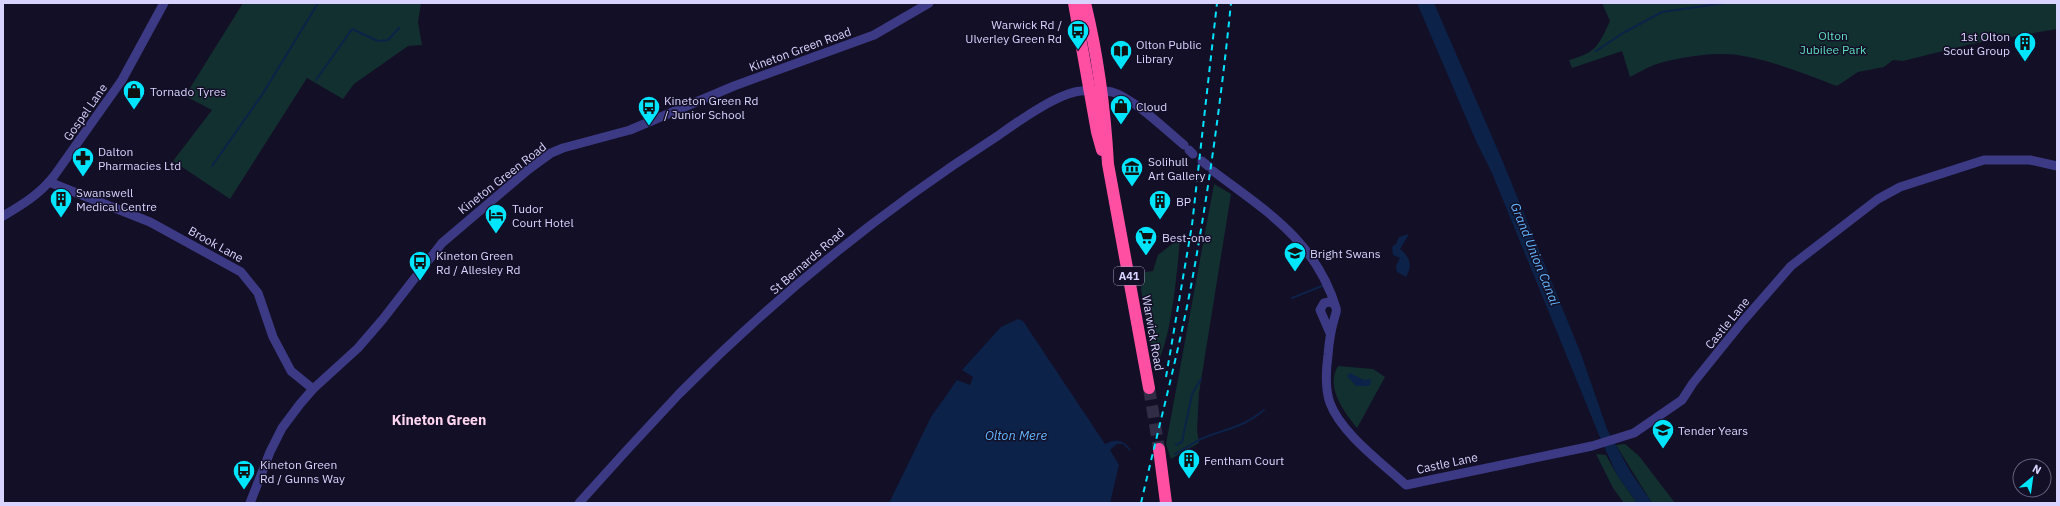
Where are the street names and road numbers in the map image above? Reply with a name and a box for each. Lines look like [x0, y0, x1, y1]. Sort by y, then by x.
street label: Kineton Green Road [747, 24, 853, 74]
street label: Gospel Lane [60, 80, 110, 143]
street label: Kineton Green Road [455, 139, 549, 217]
street label: Brook Lane [186, 223, 246, 265]
street label: St Bernards Road [767, 225, 847, 297]
road number: A41 [1114, 267, 1144, 285]
street label: Warwick Road [1139, 294, 1167, 372]
street label: Castle Lane [1702, 294, 1753, 352]
street label: Castle Lane [1415, 449, 1479, 477]

